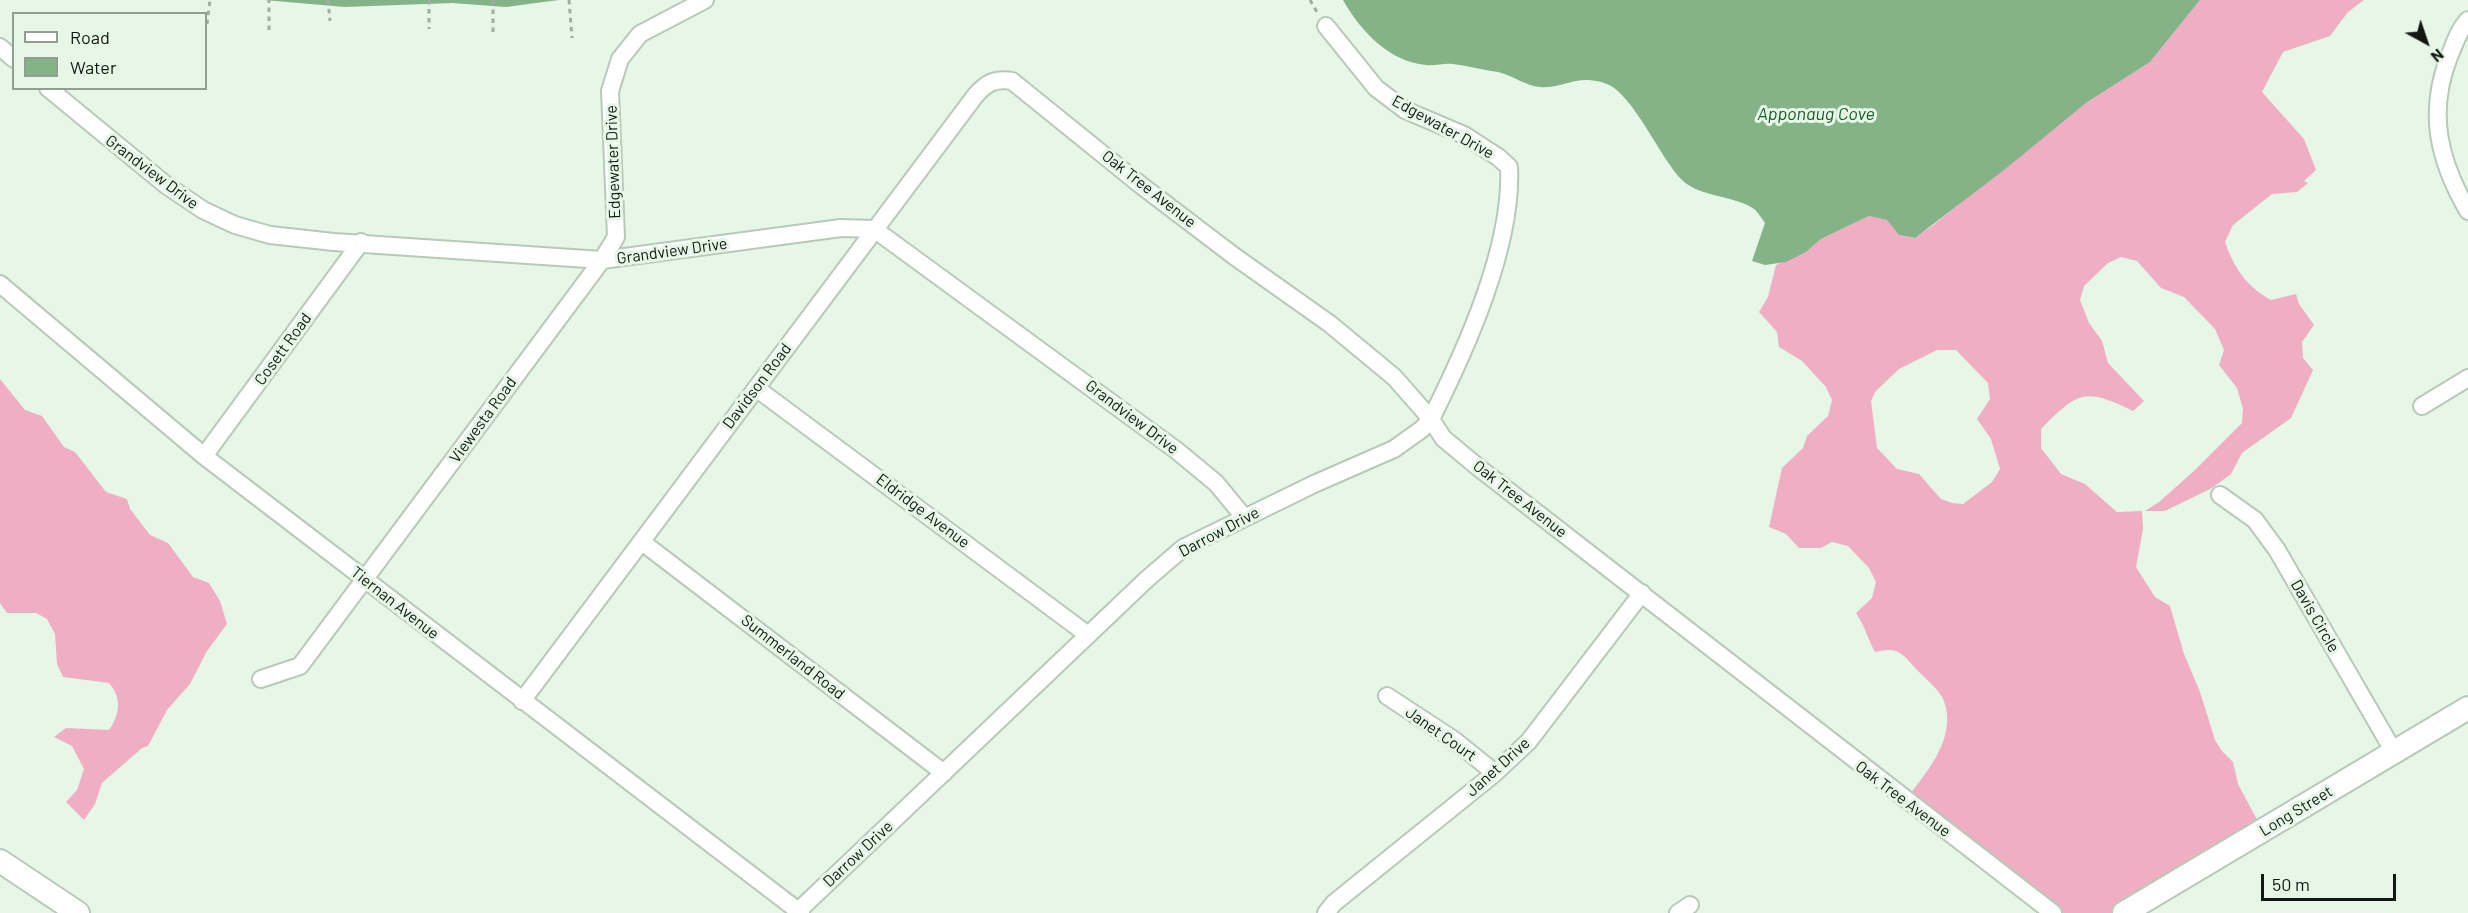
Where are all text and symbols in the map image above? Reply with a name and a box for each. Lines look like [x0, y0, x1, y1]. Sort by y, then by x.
legend [12, 12, 207, 90]
north arrow [2396, 12, 2456, 72]
text: Road [70, 26, 110, 48]
text: N [2428, 45, 2448, 67]
text: Water [70, 56, 117, 78]
street label: Edgewater Drive [1389, 91, 1497, 163]
water label: Apponaug Cove [1757, 103, 1875, 125]
street label: Edgewater Drive [601, 105, 625, 219]
street label: Grandview Drive [102, 131, 202, 213]
street label: Oak Tree Avenue [1098, 146, 1200, 232]
street label: Grandview Drive [616, 234, 728, 268]
street label: Cosett Road [250, 309, 316, 389]
street label: Davidson Road [719, 340, 795, 432]
street label: Viewesta Road [445, 373, 521, 467]
street label: Grandview Drive [1082, 376, 1182, 458]
street label: Oak Tree Avenue [1469, 456, 1571, 542]
street label: Eldridge Avenue [873, 470, 973, 552]
street label: Darrow Drive [1176, 503, 1262, 561]
street label: Tiernan Avenue [347, 563, 443, 643]
street label: Davis Circle [2287, 576, 2343, 656]
street label: Summerland Road [737, 611, 849, 703]
street label: Janet Court [1402, 703, 1480, 765]
street label: Janet Drive [1462, 733, 1534, 801]
street label: Oak Tree Avenue [1852, 757, 1954, 841]
street label: Long Street [2256, 782, 2336, 840]
street label: Darrow Drive [819, 817, 897, 891]
scale bar [2264, 862, 2399, 900]
text: 50 m [2272, 873, 2310, 895]

